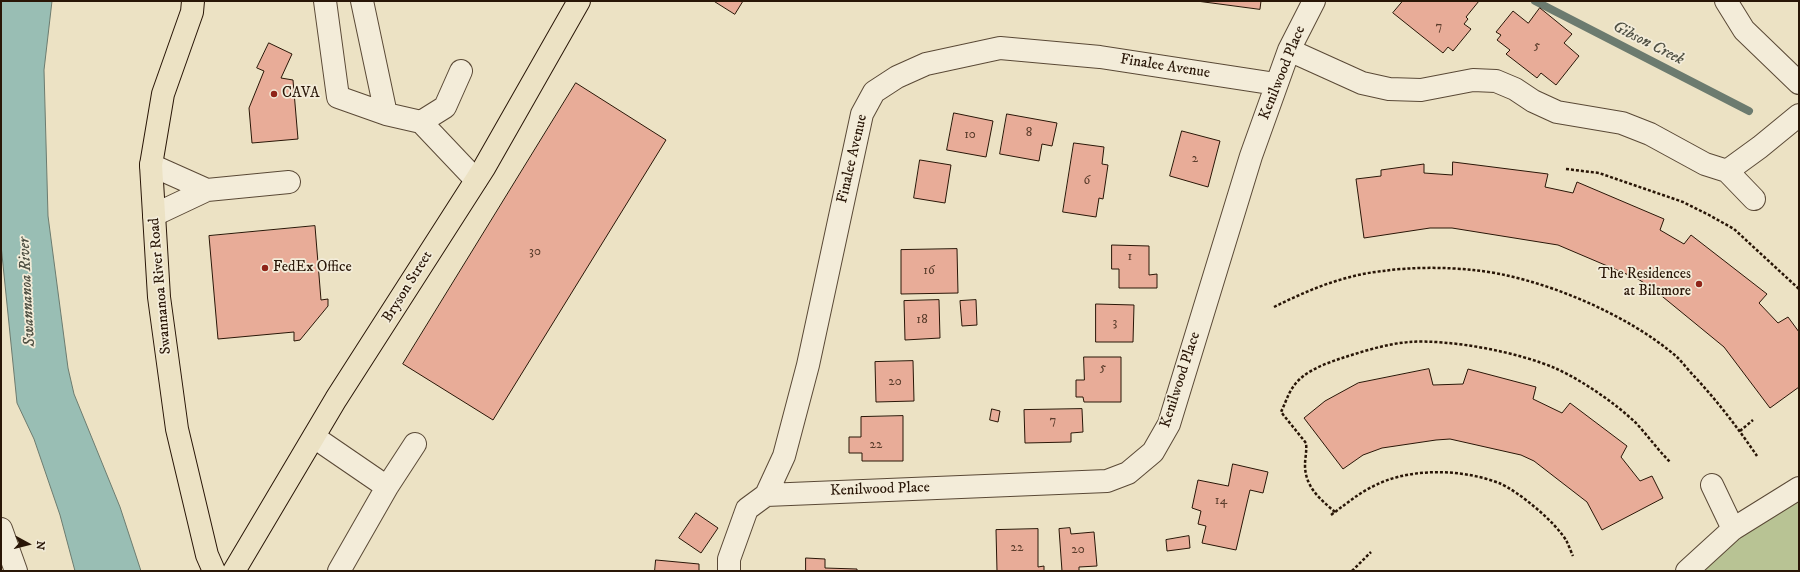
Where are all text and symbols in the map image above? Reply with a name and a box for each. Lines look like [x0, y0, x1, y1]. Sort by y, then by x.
water label: Gibson Creek [1609, 18, 1687, 70]
house number: 7 [1436, 19, 1442, 35]
street label: Kenilwood Place [1256, 23, 1310, 123]
house number: 5 [1534, 38, 1540, 54]
street label: Finalee Avenue [1119, 51, 1211, 83]
place label: CAVA [282, 85, 320, 103]
marker: CAVA [269, 89, 279, 99]
street label: Finalee Avenue [834, 113, 872, 205]
house number: 8 [1026, 125, 1032, 141]
house number: 10 [964, 127, 976, 143]
house number: 2 [1192, 151, 1198, 167]
house number: 6 [1084, 173, 1090, 189]
street label: Swannanoa River Road [146, 217, 176, 355]
water label: Swannanoa River [16, 237, 40, 347]
house number: 30 [529, 244, 541, 260]
street label: Bryson Street [379, 248, 437, 326]
house number: 1 [1128, 249, 1132, 265]
place label: FedEx Office [273, 259, 352, 277]
marker: FedEx Office [260, 263, 270, 273]
house number: 16 [923, 263, 935, 279]
place label: The Residences at Biltmore [1598, 266, 1691, 301]
marker: The Residences at Biltmore [1694, 279, 1704, 289]
house number: 18 [916, 312, 928, 328]
house number: 3 [1113, 315, 1117, 331]
street label: Kenilwood Place [1157, 330, 1205, 430]
house number: 5 [1100, 360, 1106, 376]
house number: 20 [888, 374, 902, 390]
house number: 7 [1050, 413, 1056, 429]
house number: 22 [870, 437, 882, 453]
street label: Kenilwood Place [830, 479, 930, 501]
house number: 14 [1215, 493, 1227, 509]
north arrow [8, 524, 48, 564]
text: N [32, 540, 47, 551]
house number: 22 [1011, 540, 1023, 556]
house number: 20 [1071, 542, 1085, 558]

